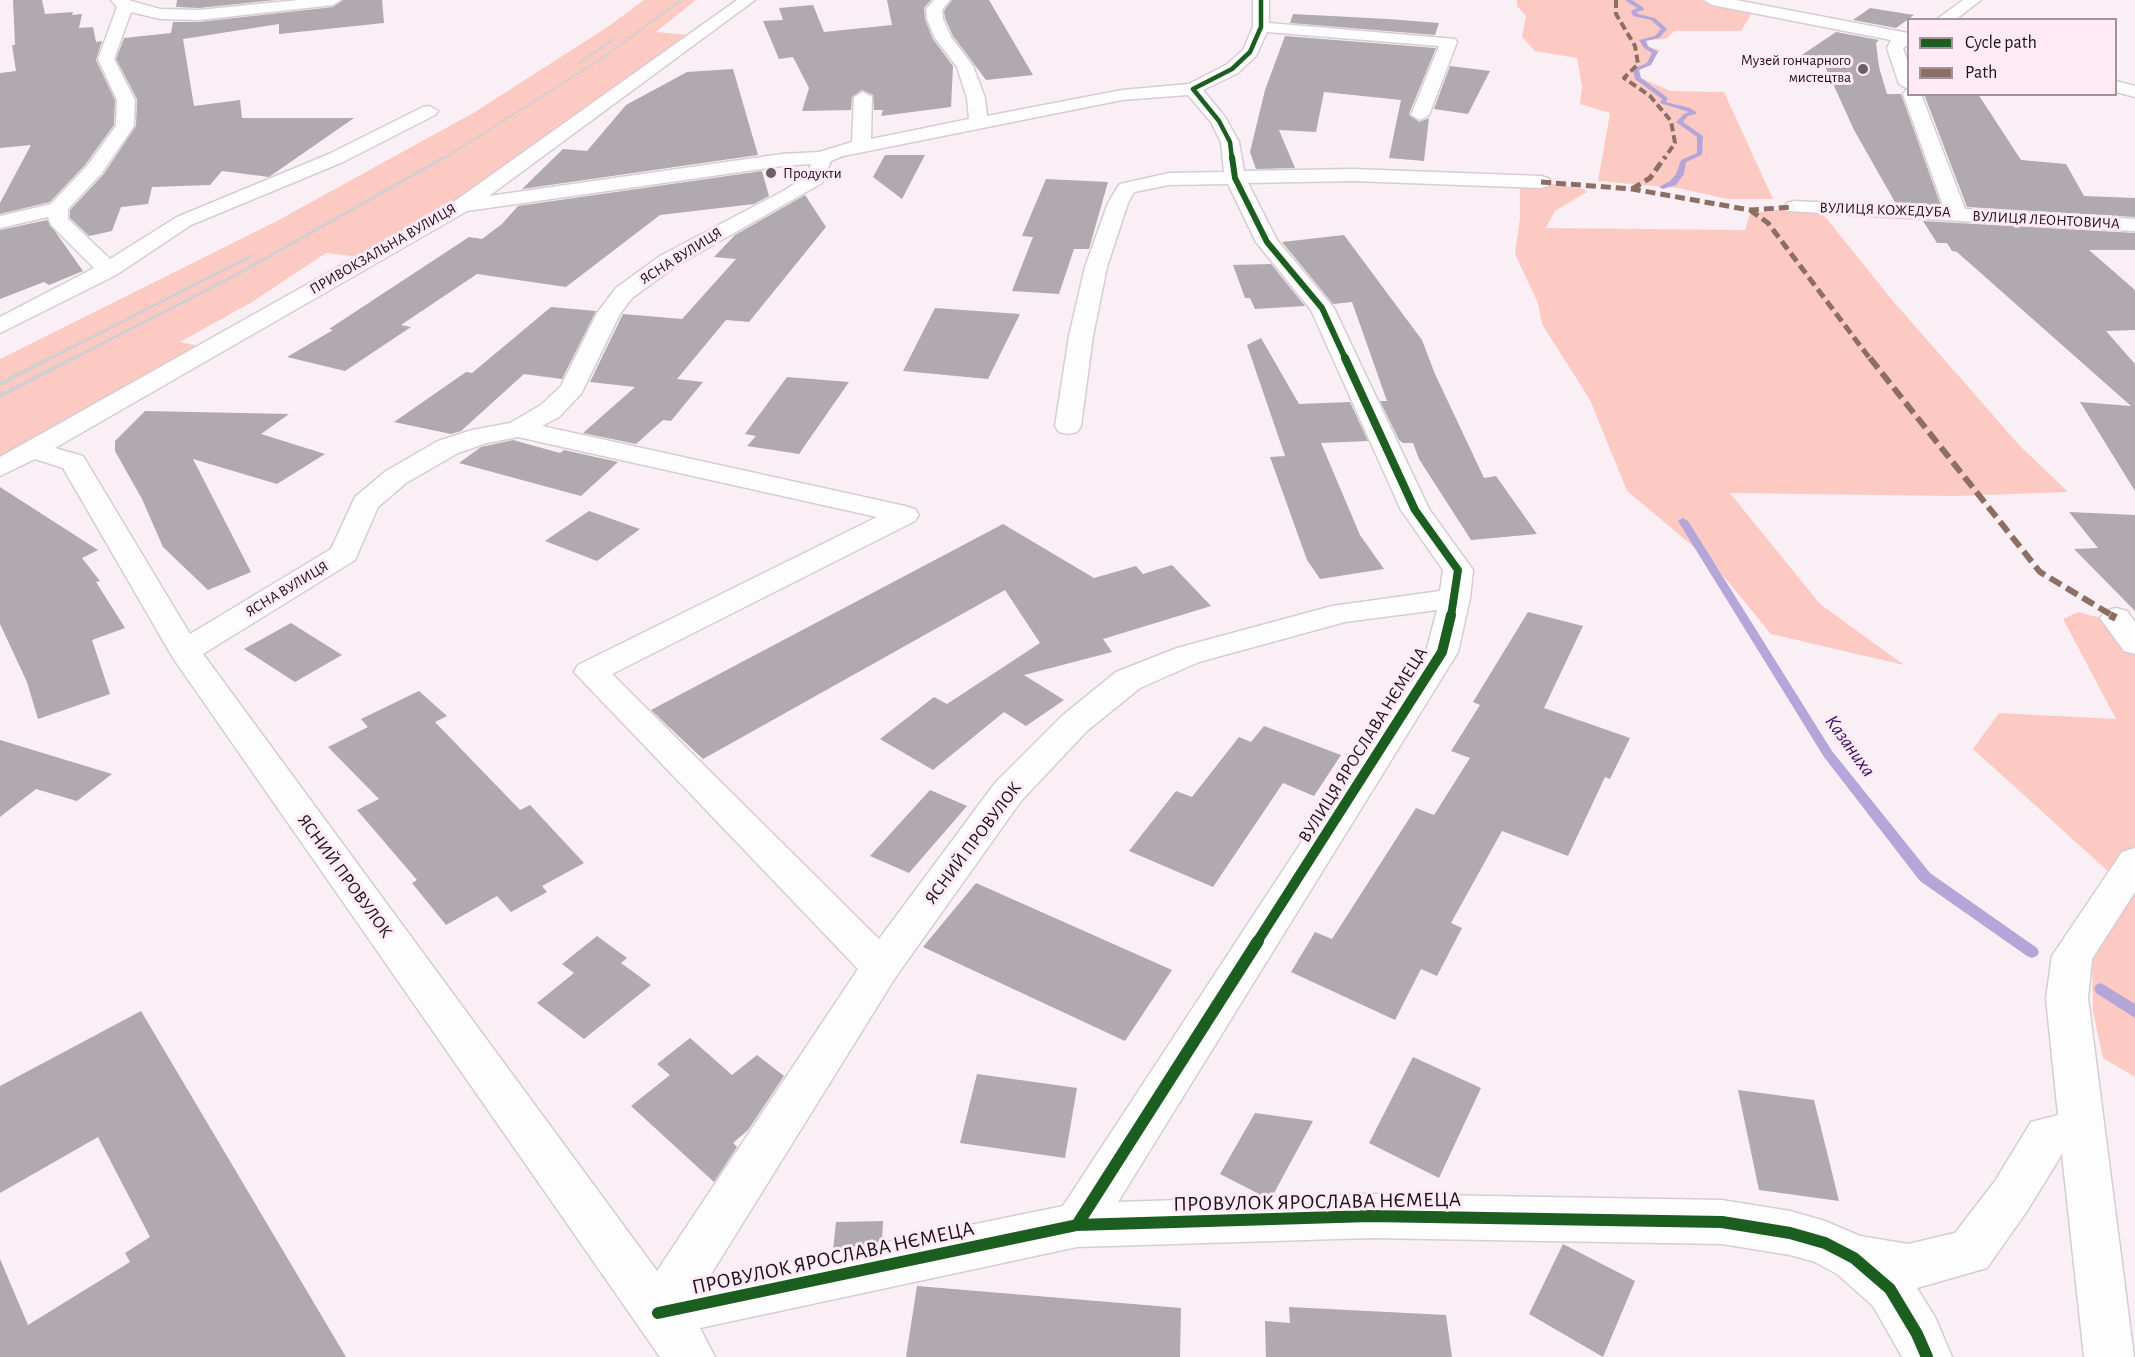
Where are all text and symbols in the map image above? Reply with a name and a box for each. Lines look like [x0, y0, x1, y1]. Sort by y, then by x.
legend [1907, 18, 2117, 96]
text: Cycle path [1965, 34, 2037, 52]
place label: Музей гончарного мистецтва [1741, 51, 1851, 86]
marker: Музей гончарного мистецтва [1856, 62, 1870, 76]
text: Path [1965, 64, 1997, 82]
place label: Продукти [783, 164, 842, 182]
marker: Продукти [764, 166, 778, 180]
street label: ВУЛИЦЯ КОЖЕДУБА [1819, 199, 1951, 221]
street label: ПРИВОКЗАЛЬНА ВУЛИЦЯ [306, 200, 460, 298]
street label: ВУЛИЦЯ ЛЕОНТОВИЧА [1972, 207, 2120, 233]
street label: ЯСНА ВУЛИЦЯ [637, 224, 725, 288]
street label: ЯСНА ВУЛИЦЯ [242, 557, 332, 621]
street label: ВУЛИЦЯ ЯРОСЛАВА НЄМЕЦА [1294, 643, 1432, 847]
water label: Казаниха [1820, 710, 1880, 782]
street label: ЯСНИЙ ПРОВУЛОК [920, 778, 1026, 908]
street label: ЯСНИЙ ПРОВУЛОК [293, 810, 397, 942]
street label: ПРОВУЛОК ЯРОСЛАВА НЄМЕЦА [1173, 1187, 1461, 1217]
street label: ПРОВУЛОК ЯРОСЛАВА НЄМЕЦА [690, 1216, 976, 1300]

